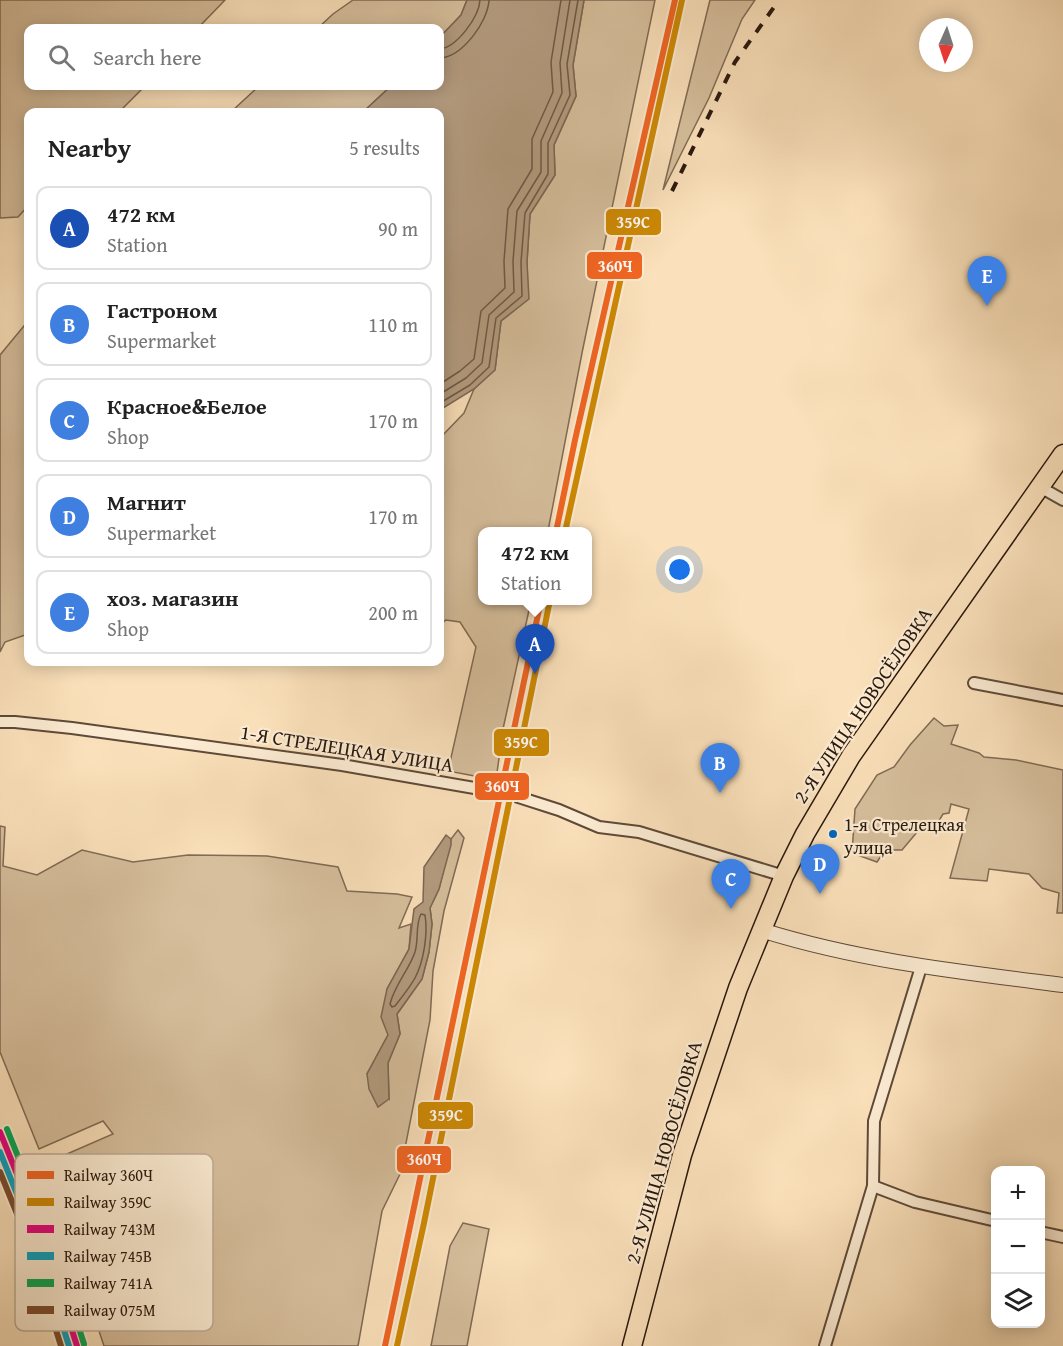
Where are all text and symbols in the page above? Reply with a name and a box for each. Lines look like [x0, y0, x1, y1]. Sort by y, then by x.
north arrow [919, 18, 973, 72]
search box [24, 24, 444, 90]
icon: search [45, 41, 78, 74]
text: Search here [93, 41, 202, 73]
text: Nearby [48, 128, 131, 167]
text: 5 results [349, 133, 420, 162]
text: 472 км [107, 198, 175, 230]
line badge: 359С [605, 208, 662, 236]
text: 359С [616, 210, 650, 234]
text: A [63, 214, 76, 243]
text: 90 m [378, 214, 418, 243]
text: Station [107, 230, 167, 259]
line badge: 360Ч [586, 251, 643, 280]
text: 360Ч [597, 254, 633, 278]
pin: E [968, 256, 1006, 306]
text: Гастроном [107, 294, 218, 326]
text: B [63, 310, 76, 339]
text: 110 m [368, 310, 418, 339]
text: Supermarket [107, 326, 216, 355]
text: Красное&Белое [107, 390, 267, 422]
text: C [64, 406, 75, 435]
text: 170 m [368, 406, 418, 435]
text: Shop [107, 422, 149, 451]
text: Магнит [107, 486, 186, 518]
text: D [63, 502, 76, 531]
text: 170 m [368, 502, 418, 531]
text: Supermarket [107, 518, 216, 547]
popup [478, 527, 592, 605]
text: 472 км [501, 536, 569, 568]
your location [665, 555, 694, 584]
text: Station [501, 568, 561, 597]
text: хоз. магазин [107, 582, 239, 614]
text: E [64, 598, 75, 627]
text: 200 m [368, 598, 418, 627]
street label: 2-Я УЛИЦА НОВОСЁЛОВКА [785, 601, 939, 809]
text: Shop [107, 614, 149, 643]
pin: A [516, 624, 554, 674]
street label: 1-Я СТРЕЛЕЦКАЯ УЛИЦА [238, 717, 456, 779]
line badge: 359С [493, 728, 550, 757]
text: 359С [504, 730, 538, 754]
pin: B [700, 744, 740, 793]
line badge: 360Ч [474, 772, 530, 801]
text: 360Ч [484, 774, 520, 798]
place label: 1-я Стрелецкая улица [843, 811, 964, 861]
marker: 1-я Стрелецкая улица [827, 828, 839, 840]
pin: D [800, 844, 840, 894]
pin: C [712, 860, 750, 909]
street label: 2-Я УЛИЦА НОВОСЁЛОВКА [617, 1037, 709, 1267]
line badge: 359С [417, 1101, 474, 1130]
text: 359С [429, 1103, 463, 1127]
line badge: 360Ч [396, 1145, 452, 1174]
text: 360Ч [406, 1147, 442, 1171]
legend [15, 1154, 213, 1331]
text: Railway 360Ч [64, 1163, 153, 1187]
map controls [991, 1166, 1045, 1328]
button: + [991, 1166, 1045, 1220]
text: Railway 359С [64, 1190, 152, 1214]
text: Railway 743М [64, 1217, 156, 1241]
button: − [991, 1220, 1045, 1274]
text: Railway 745В [64, 1244, 152, 1268]
text: Railway 741А [64, 1271, 153, 1295]
button: layers [991, 1274, 1045, 1328]
text: Railway 075М [64, 1298, 156, 1322]

